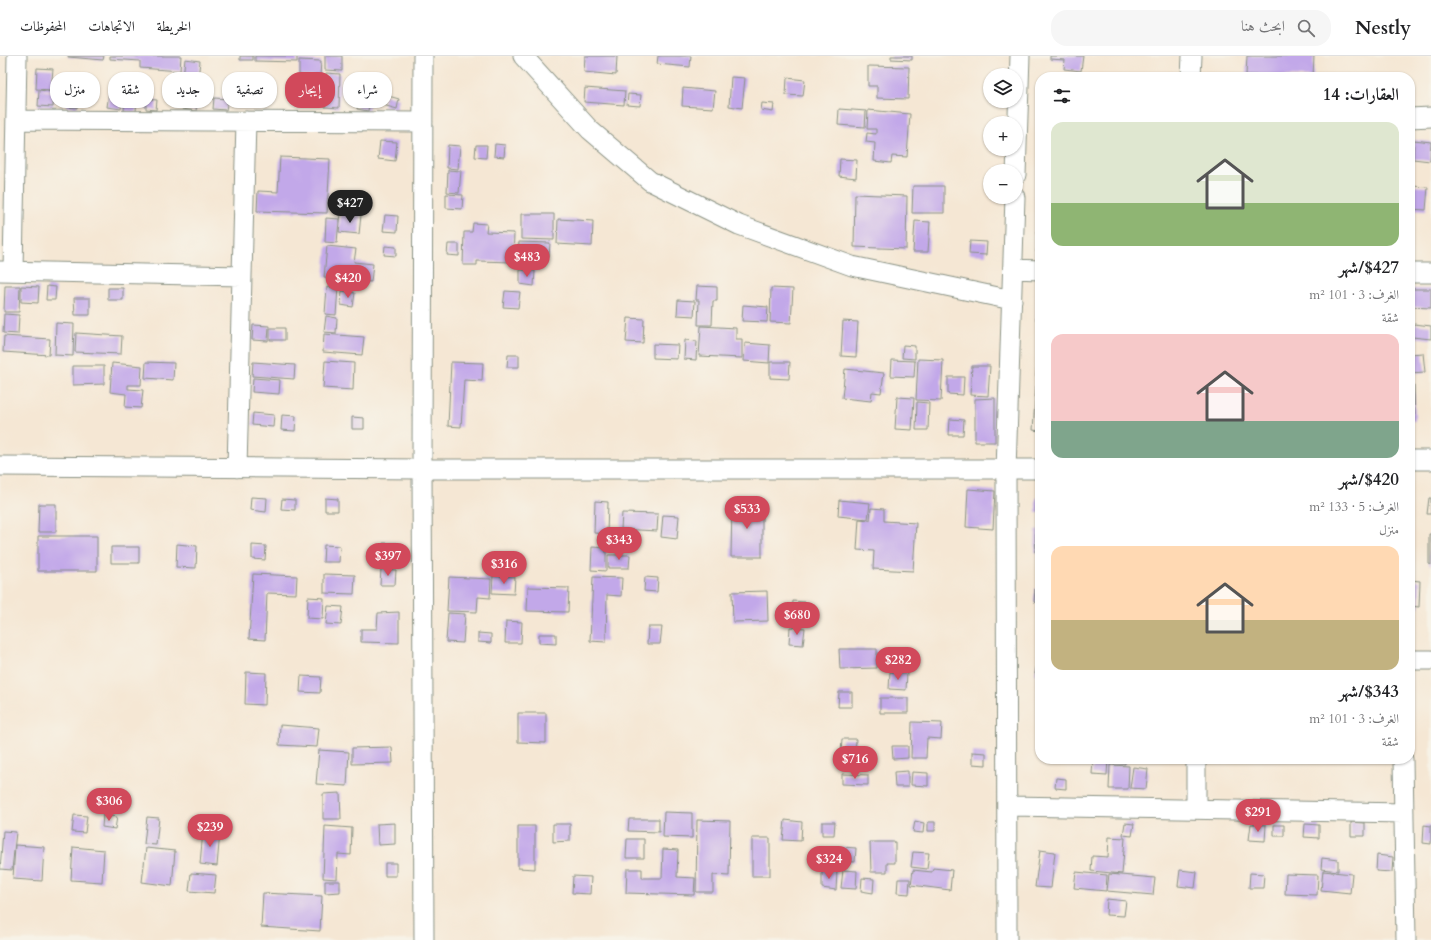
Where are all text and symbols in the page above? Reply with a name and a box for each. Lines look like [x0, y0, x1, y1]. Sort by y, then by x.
search box [1051, 10, 1331, 46]
text: Nestly [1355, 15, 1411, 41]
text: ابحث هنا [1241, 16, 1285, 36]
text: المحفوظات [20, 17, 66, 36]
text: الاتجاهات [88, 17, 135, 36]
text: الخريطة [157, 17, 191, 36]
icon: search [1295, 17, 1317, 39]
map controls [983, 68, 1023, 204]
button: layers [983, 68, 1023, 108]
chip: منزل [50, 72, 100, 108]
chip: شقة [108, 72, 154, 108]
chip: جديد [162, 72, 214, 108]
chip: تصفية [222, 72, 277, 108]
chip: إيجار [285, 72, 335, 108]
chip: شراء [343, 72, 392, 108]
text: العقارات: 14 [1323, 83, 1399, 106]
icon: filters [1051, 85, 1073, 107]
button: + [983, 116, 1023, 156]
icon: home [1189, 148, 1261, 220]
button: − [983, 164, 1023, 204]
pin: $427 [326, 190, 374, 224]
text: $427 [337, 194, 363, 212]
pin: $483 [503, 244, 551, 278]
text: $483 [514, 248, 540, 266]
text: $427/شهر [1339, 256, 1399, 279]
pin: $420 [324, 265, 372, 299]
text: $420 [335, 269, 361, 287]
text: الغرف: 3 · 101 m² [1309, 286, 1399, 304]
text: شقة [1382, 309, 1399, 327]
icon: home [1189, 360, 1261, 432]
text: $420/شهر [1339, 468, 1399, 491]
pin: $533 [723, 496, 771, 530]
text: الغرف: 5 · 133 m² [1309, 498, 1399, 516]
text: $533 [734, 500, 760, 518]
text: منزل [1379, 521, 1399, 539]
pin: $343 [595, 527, 643, 561]
text: $343 [606, 531, 632, 549]
pin: $397 [364, 543, 412, 577]
text: $397 [375, 547, 401, 565]
pin: $316 [480, 551, 528, 585]
text: $316 [491, 555, 517, 573]
icon: home [1189, 572, 1261, 644]
pin: $680 [773, 602, 821, 636]
text: $680 [784, 606, 810, 624]
pin: $282 [874, 647, 922, 681]
text: $282 [885, 651, 911, 669]
text: $343/شهر [1339, 680, 1399, 703]
text: الغرف: 3 · 101 m² [1309, 710, 1399, 728]
text: شقة [1382, 733, 1399, 751]
pin: $716 [831, 746, 879, 780]
text: $716 [842, 750, 868, 768]
pin: $306 [85, 788, 133, 822]
text: $306 [96, 792, 122, 810]
pin: $291 [1234, 799, 1282, 833]
text: $291 [1245, 803, 1271, 821]
pin: $239 [186, 814, 234, 848]
text: $239 [197, 818, 223, 836]
pin: $324 [805, 846, 853, 880]
text: $324 [816, 850, 842, 868]

